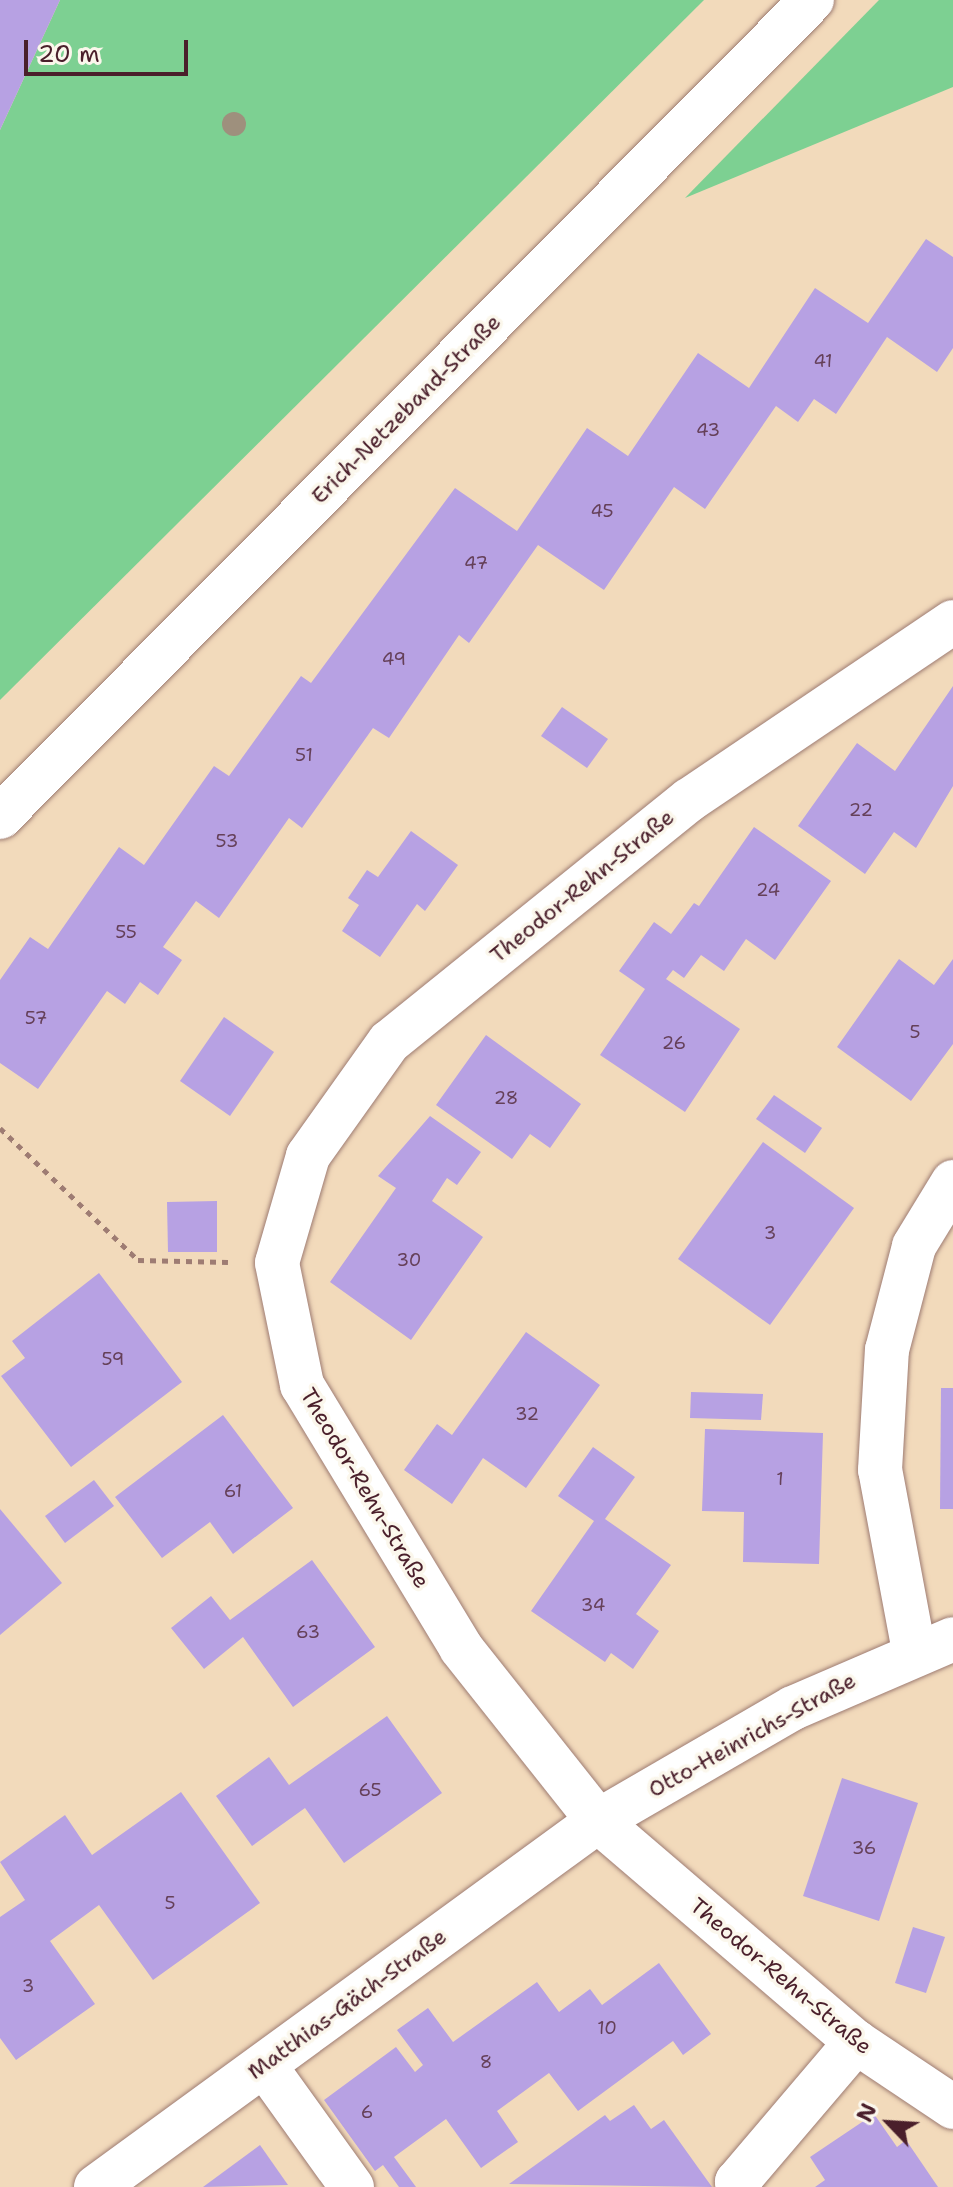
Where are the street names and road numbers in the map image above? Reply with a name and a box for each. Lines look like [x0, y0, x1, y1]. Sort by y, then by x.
street label: Erich-Netzeband-Straße [306, 309, 506, 509]
street label: Theodor-Rehn-Straße [485, 804, 679, 968]
street label: Theodor-Rehn-Straße [295, 1383, 435, 1593]
street label: Otto-Heinrichs-Straße [644, 1667, 860, 1803]
street label: Theodor-Rehn-Straße [685, 1892, 877, 2060]
street label: Matthias-Gäch-Straße [243, 1923, 451, 2085]

